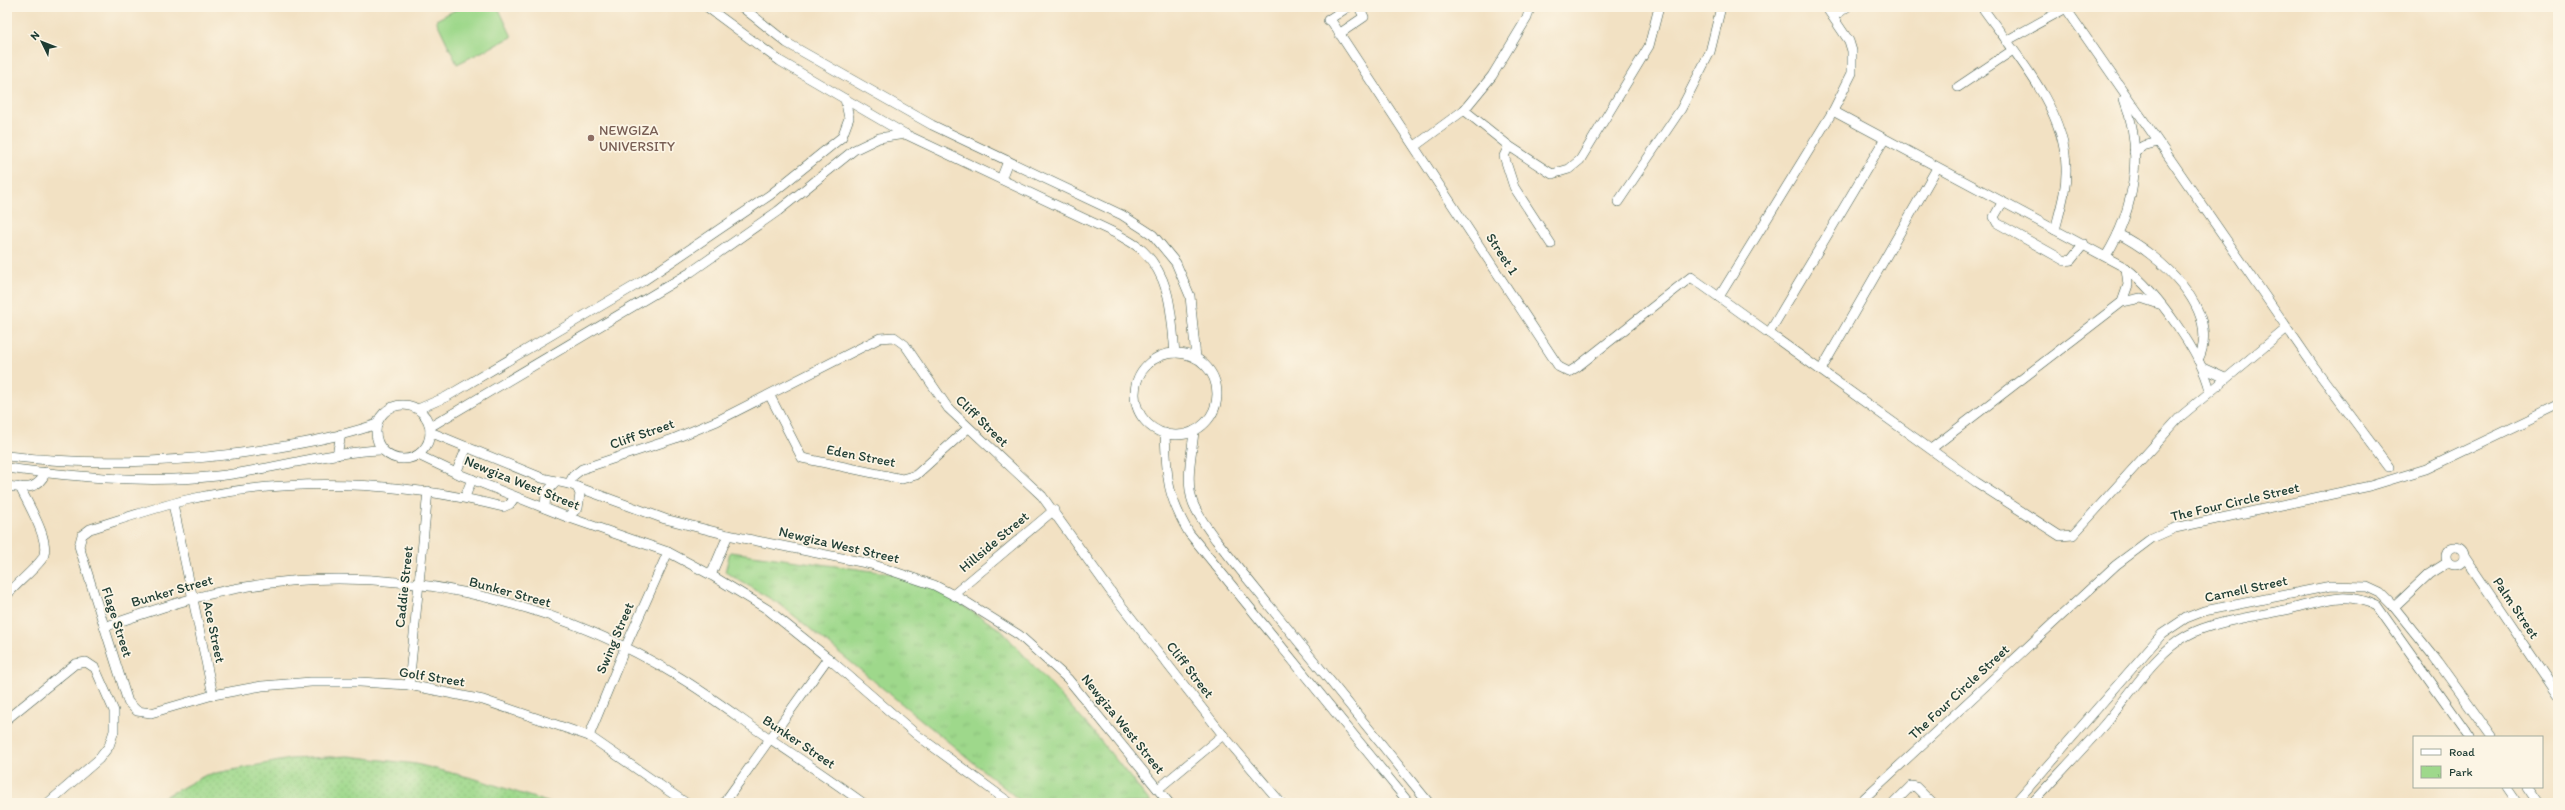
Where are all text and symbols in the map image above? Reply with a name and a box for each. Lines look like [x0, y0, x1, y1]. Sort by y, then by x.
north arrow [22, 22, 62, 62]
text: N [28, 28, 42, 43]
place label: NEWGIZA UNIVERSITY [599, 122, 675, 155]
marker: NEWGIZA UNIVERSITY [586, 133, 596, 143]
street label: Street 1 [1482, 230, 1522, 279]
street label: Cliff Street [952, 392, 1012, 450]
street label: Cliff Street [607, 415, 677, 453]
street label: Eden Street [825, 441, 897, 471]
street label: Newgiza West Street [462, 452, 582, 514]
street label: The Four Circle Street [2169, 479, 2301, 525]
street label: Hillside Street [956, 508, 1032, 576]
street label: Newgiza West Street [777, 523, 901, 567]
street label: Caddie Street [391, 545, 417, 629]
street label: Bunker Street [129, 571, 215, 611]
street label: Carnell Street [2203, 572, 2289, 606]
street label: Bunker Street [467, 573, 553, 611]
street label: Palm Street [2489, 574, 2543, 642]
street label: Flage Street [98, 585, 136, 659]
street label: Ace Street [199, 600, 229, 664]
street label: Swing Street [592, 600, 638, 676]
street label: Cliff Street [1163, 638, 1217, 702]
street label: The Four Circle Street [1905, 641, 2013, 743]
street label: Golf Street [398, 663, 466, 691]
street label: Newgiza West Street [1078, 671, 1168, 777]
street label: Bunker Street [759, 711, 839, 773]
legend [2413, 736, 2543, 788]
text: Road [2449, 745, 2475, 759]
text: Park [2449, 765, 2473, 779]

